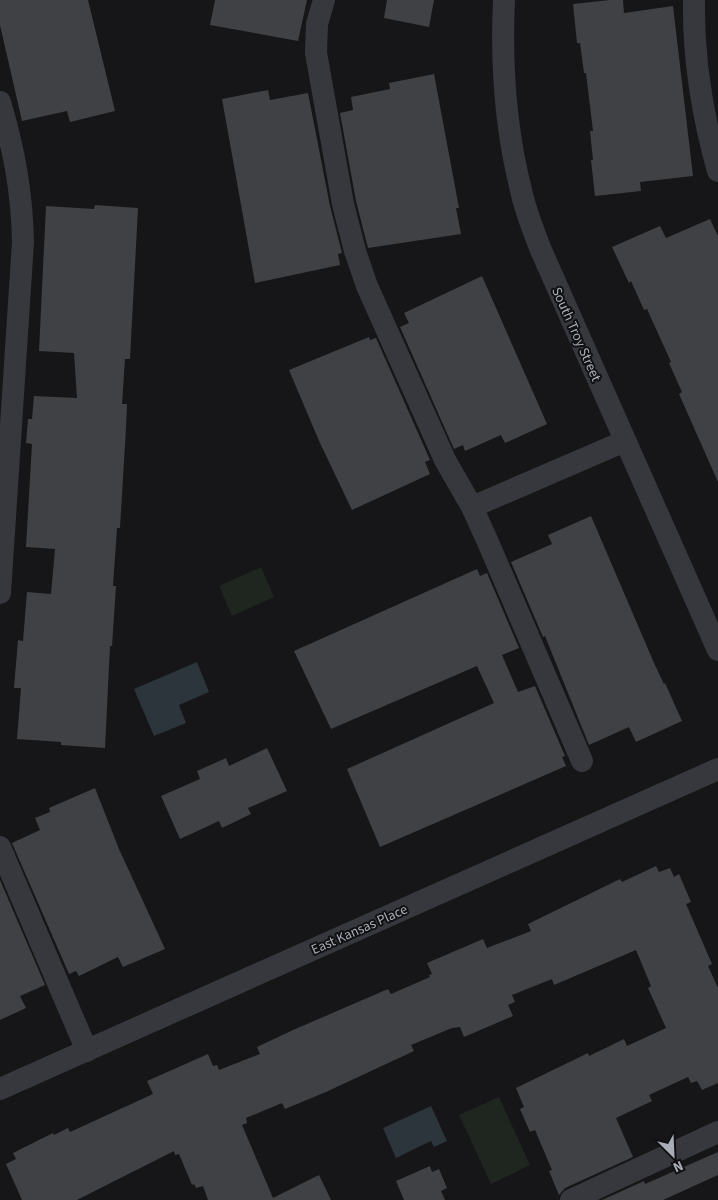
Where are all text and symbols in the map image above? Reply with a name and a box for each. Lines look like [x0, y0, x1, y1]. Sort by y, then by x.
street label: South Troy Street [546, 284, 606, 385]
street label: East Kansas Place [308, 900, 411, 960]
north arrow [648, 1130, 698, 1180]
text: N [670, 1155, 686, 1177]

